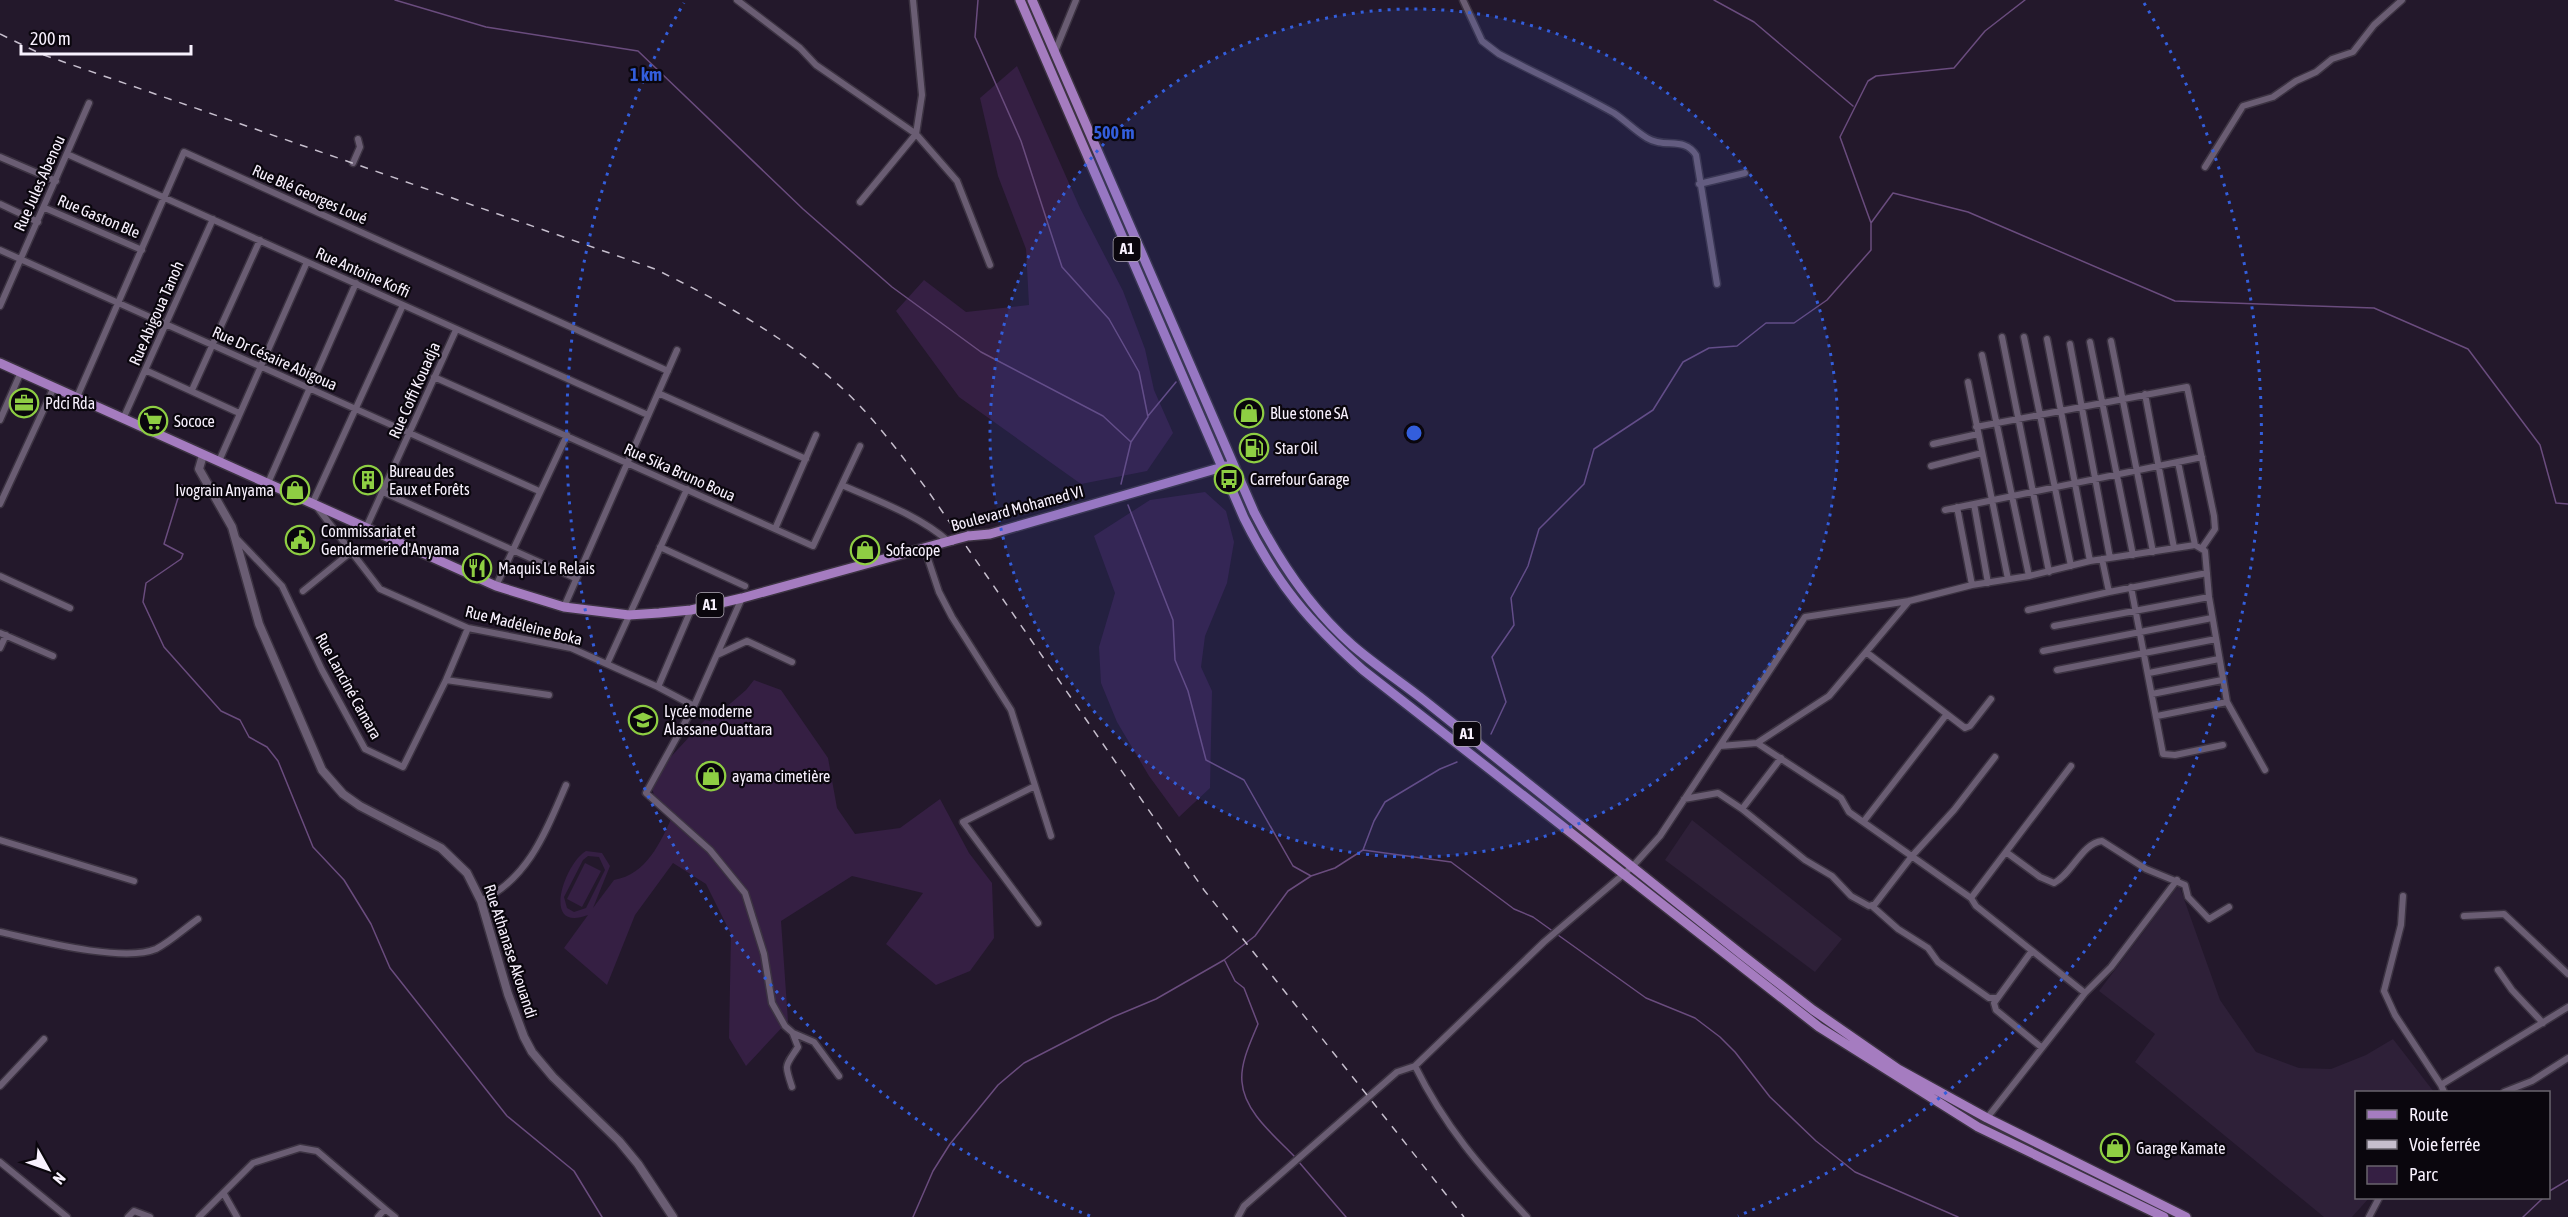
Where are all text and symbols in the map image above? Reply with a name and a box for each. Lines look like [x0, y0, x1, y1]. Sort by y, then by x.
scale bar [21, 18, 190, 56]
text: 200 m [30, 28, 71, 49]
text: 1 km [630, 64, 662, 85]
text: 500 m [1094, 122, 1134, 143]
street label: Rue Jules Abenou [10, 132, 68, 234]
street label: Rue Blé Georges Loué [249, 161, 370, 228]
street label: Rue Gaston Ble [55, 191, 143, 241]
road number: A1 [1114, 237, 1140, 261]
street label: Rue Antoine Koffi [313, 243, 413, 301]
street label: Rue Abigoua Tanoh [125, 258, 188, 368]
street label: Rue Dr Césaire Abigoua [209, 322, 340, 395]
street label: Rue Coffi Kouadja [385, 339, 444, 441]
office icon: Pdci Rda [8, 387, 40, 419]
place label: Pdci Rda [45, 394, 95, 412]
shop icon: Blue stone SA [1233, 397, 1265, 429]
place label: Blue stone SA [1270, 404, 1349, 422]
supermarket icon: Sococe [137, 405, 169, 437]
place label: Sococe [174, 412, 215, 430]
centre of rings [1404, 423, 1424, 443]
fuel station icon: Star Oil [1238, 432, 1270, 464]
street label: Rue Sika Bruno Boua [622, 439, 738, 505]
place label: Star Oil [1275, 439, 1319, 457]
place label: Bureau des Eaux et Forêts [389, 462, 470, 498]
bus stop icon: Carrefour Garage [1213, 463, 1245, 495]
building icon: Bureau des Eaux et Forêts [352, 464, 384, 496]
place label: Carrefour Garage [1250, 470, 1350, 489]
shop icon: Ivograin Anyama [279, 474, 311, 506]
place label: Ivograin Anyama [175, 481, 274, 500]
street label: Boulevard Mohamed VI [949, 482, 1085, 534]
place label: Commissariat et Gendarmerie d'Anyama [321, 522, 460, 559]
public building icon: Commissariat et Gendarmerie d'Anyama [284, 524, 316, 556]
shop icon: Sofacope [849, 534, 881, 566]
place label: Sofacope [886, 541, 940, 560]
restaurant icon: Maquis Le Relais [461, 552, 493, 584]
place label: Maquis Le Relais [498, 559, 595, 578]
road number: A1 [696, 593, 724, 617]
street label: Rue Madéleine Boka [464, 602, 584, 648]
street label: Rue Lanciné Camara [312, 630, 386, 742]
place label: Lycée moderne Alassane Ouattara [664, 702, 772, 738]
school or university icon: Lycée moderne Alassane Ouattara [627, 704, 659, 736]
road number: A1 [1454, 722, 1480, 746]
shop icon: ayama cimetière [695, 760, 727, 792]
place label: ayama cimetière [732, 767, 830, 786]
street label: Rue Athanase Akouandi [481, 882, 541, 1020]
legend [2355, 1091, 2550, 1199]
text: Route [2409, 1104, 2448, 1125]
shop icon: Garage Kamate [2099, 1132, 2131, 1164]
text: Voie ferrée [2409, 1134, 2481, 1155]
north arrow [18, 1139, 78, 1199]
place label: Garage Kamate [2136, 1139, 2225, 1158]
text: Parc [2409, 1164, 2438, 1185]
text: N [50, 1169, 69, 1188]

